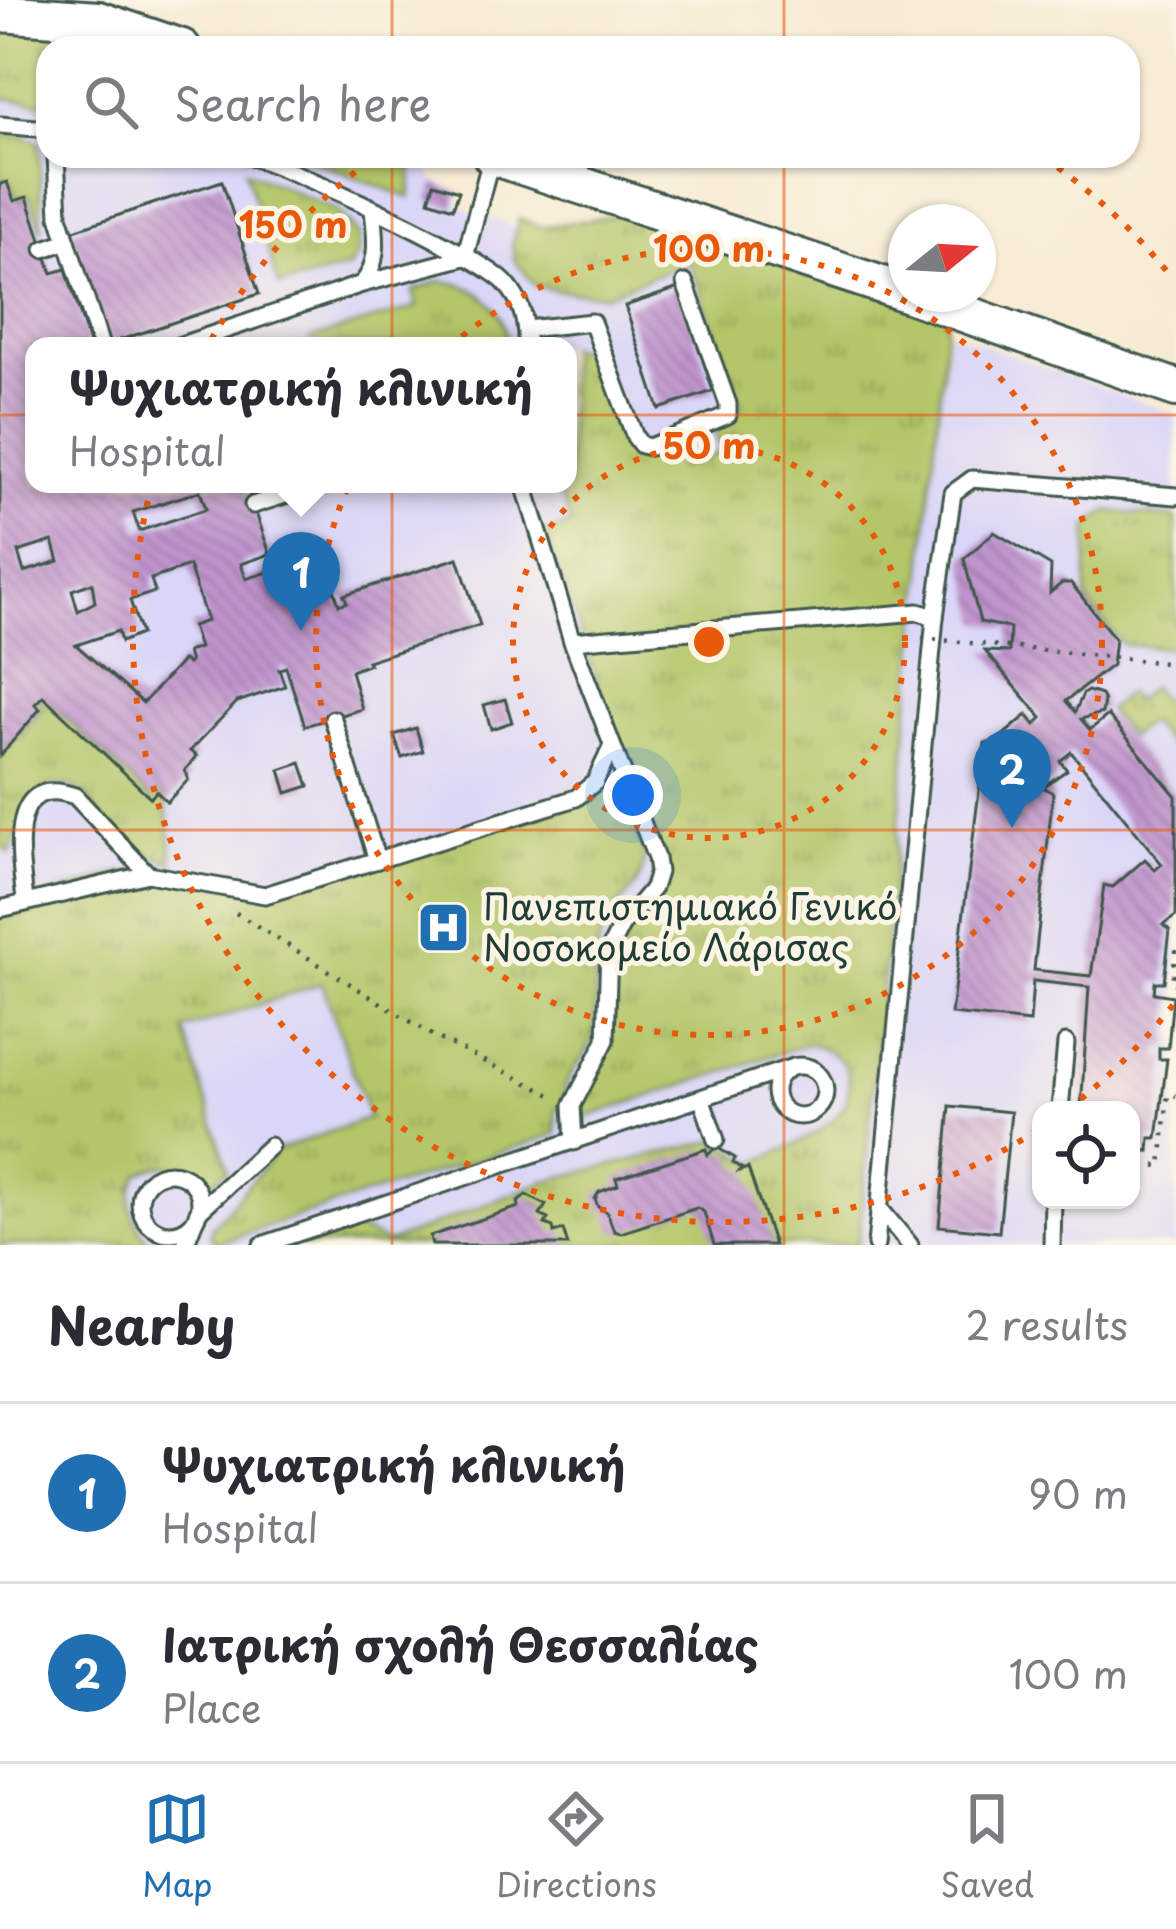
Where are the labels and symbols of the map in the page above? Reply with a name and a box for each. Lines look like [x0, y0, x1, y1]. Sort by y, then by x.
text: 150 m [238, 196, 348, 250]
north arrow [888, 204, 996, 312]
text: 100 m [653, 220, 765, 274]
text: 50 m [662, 417, 756, 471]
pin: 1 [262, 532, 340, 631]
centre of rings [688, 621, 730, 663]
pin: 2 [973, 729, 1051, 828]
your location [603, 765, 663, 825]
place label: Πανεπιστημιακό Γενικό Νοσοκομείο Λάρισας [483, 878, 898, 973]
hospital icon: Πανεπιστημιακό Γενικό Νοσοκομείο Λάρισας [416, 900, 472, 956]

